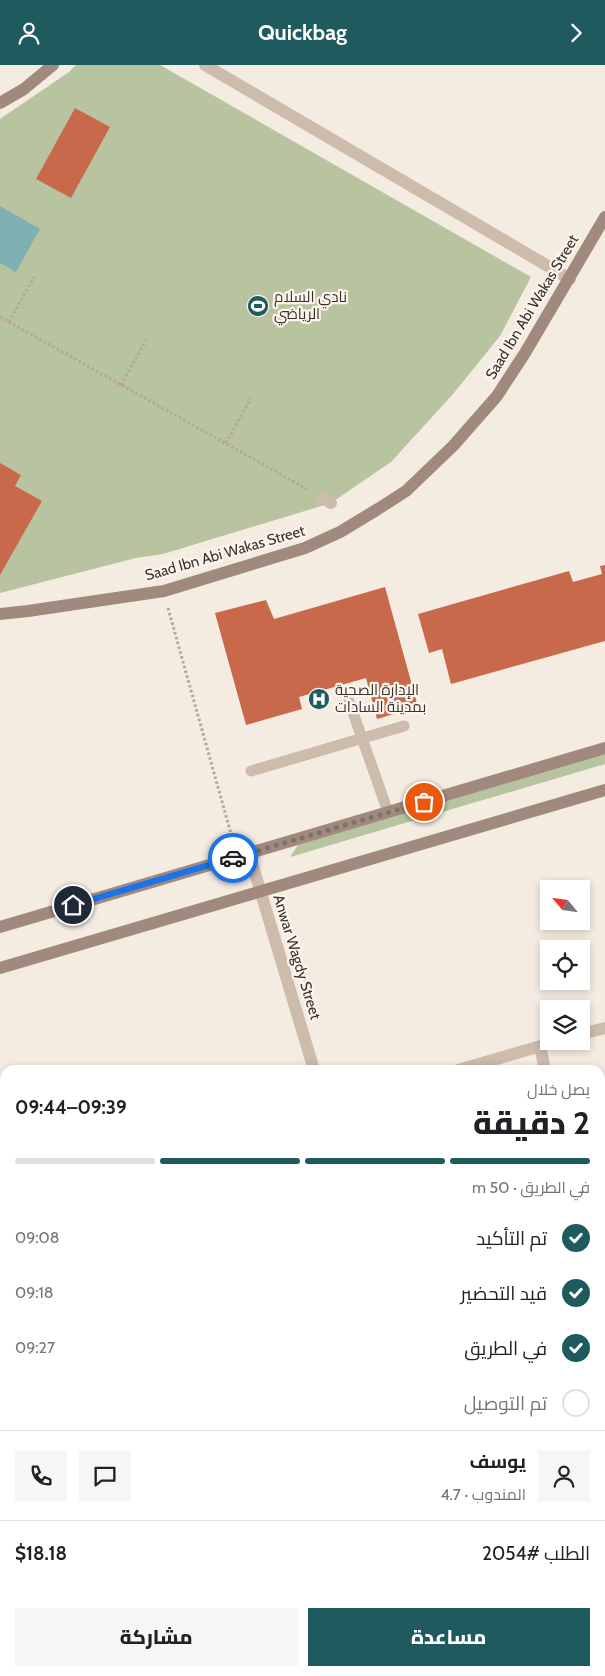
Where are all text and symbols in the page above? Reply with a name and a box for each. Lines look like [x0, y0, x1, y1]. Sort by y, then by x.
icon: person [15, 19, 43, 47]
text: Quickbag [258, 19, 347, 46]
icon: forward [562, 19, 590, 47]
street label: Saad Ibn Abi Wakas Street [482, 231, 582, 383]
place label: نادي السلام الرياضي [274, 288, 347, 326]
sports icon: نادي السلام الرياضي [246, 294, 270, 318]
street label: Saad Ibn Abi Wakas Street [143, 522, 307, 584]
place label: الإدارة الصحية بمدينة السادات [335, 681, 426, 716]
hospital icon: الإدارة الصحية بمدينة السادات [307, 687, 331, 711]
pin [403, 781, 445, 823]
icon: bag [410, 788, 438, 816]
courier [208, 833, 258, 883]
icon: car [219, 844, 247, 872]
north arrow [540, 880, 590, 930]
map controls [540, 880, 590, 1050]
pin [52, 884, 94, 926]
icon: home [59, 891, 87, 919]
street label: Anwar Wagdy Street [269, 892, 325, 1022]
button: locate [540, 940, 590, 990]
button: layers [540, 1000, 590, 1050]
text: يصل خلال [527, 1080, 590, 1099]
text: 09:39–09:44 [15, 1096, 127, 1119]
text: 2 دقيقة [473, 1103, 590, 1142]
text: في الطريق · 50 m [472, 1178, 590, 1197]
icon: check [562, 1224, 590, 1252]
text: تم التأكيد [476, 1227, 547, 1250]
text: 09:08 [15, 1228, 59, 1247]
icon: check [562, 1279, 590, 1307]
text: قيد التحضير [461, 1282, 547, 1305]
text: 09:18 [15, 1283, 54, 1302]
icon: check [562, 1334, 590, 1362]
text: في الطريق [464, 1337, 547, 1360]
text: 09:27 [15, 1338, 55, 1357]
text: تم التوصيل [464, 1392, 547, 1415]
button: phone [15, 1450, 67, 1502]
button: chat [79, 1450, 131, 1502]
text: يوسف [470, 1450, 526, 1473]
button: person [538, 1450, 590, 1502]
text: المندوب · 4.7 [440, 1485, 526, 1504]
text: $18.18 [15, 1542, 67, 1565]
text: الطلب #2054 [482, 1542, 590, 1565]
button: مشاركة [15, 1608, 298, 1666]
button: مساعدة [308, 1608, 590, 1666]

